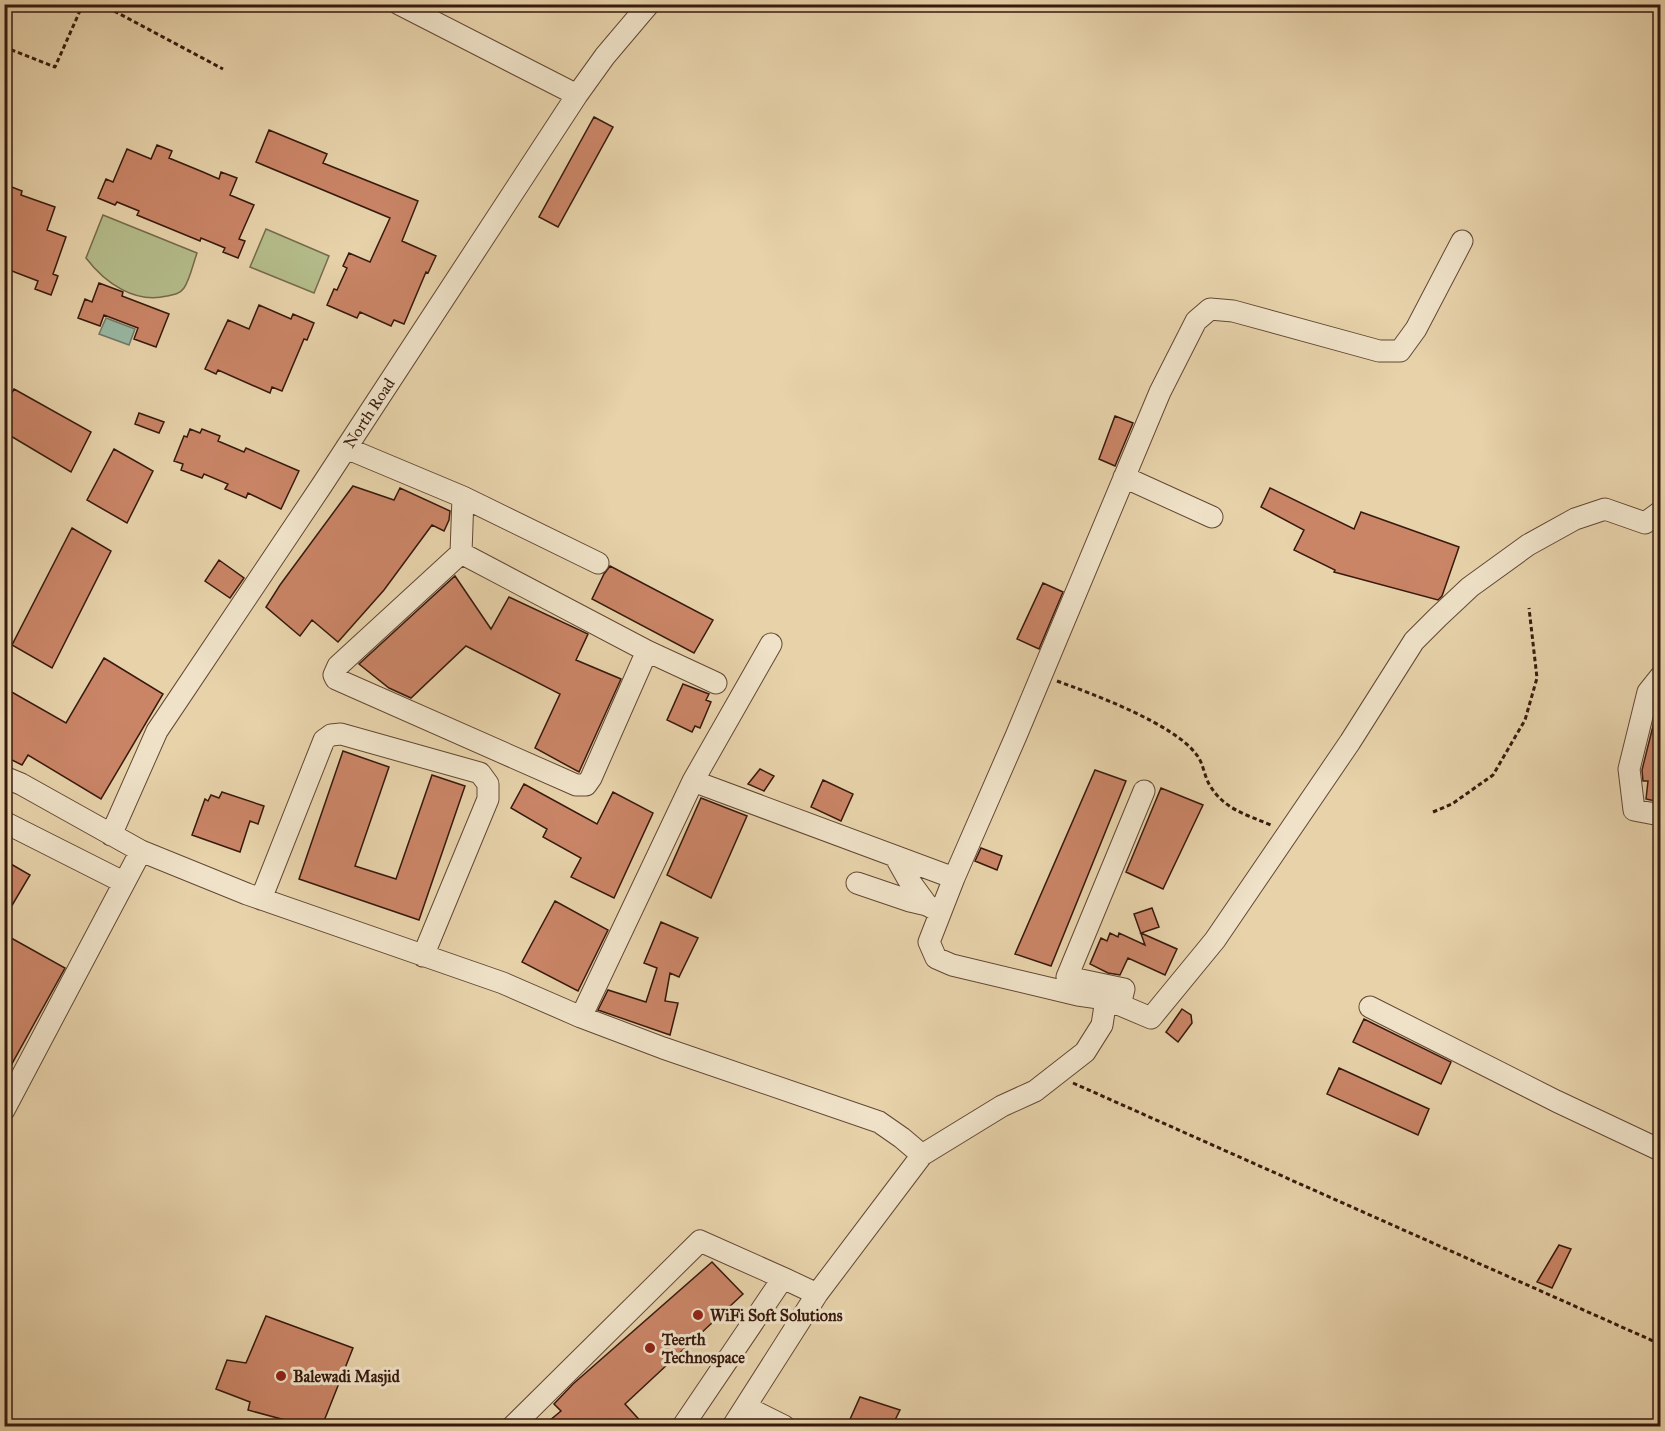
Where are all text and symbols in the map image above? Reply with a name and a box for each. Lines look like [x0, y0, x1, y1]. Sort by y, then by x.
street label: North Road [339, 374, 399, 452]
place label: WiFi Soft Solutions [710, 1306, 843, 1325]
marker: WiFi Soft Solutions [691, 1308, 705, 1322]
place label: Teerth Technospace [661, 1330, 745, 1368]
marker: Teerth Technospace [643, 1341, 657, 1355]
place label: Balewadi Masjid [293, 1367, 401, 1387]
marker: Balewadi Masjid [274, 1369, 288, 1383]

